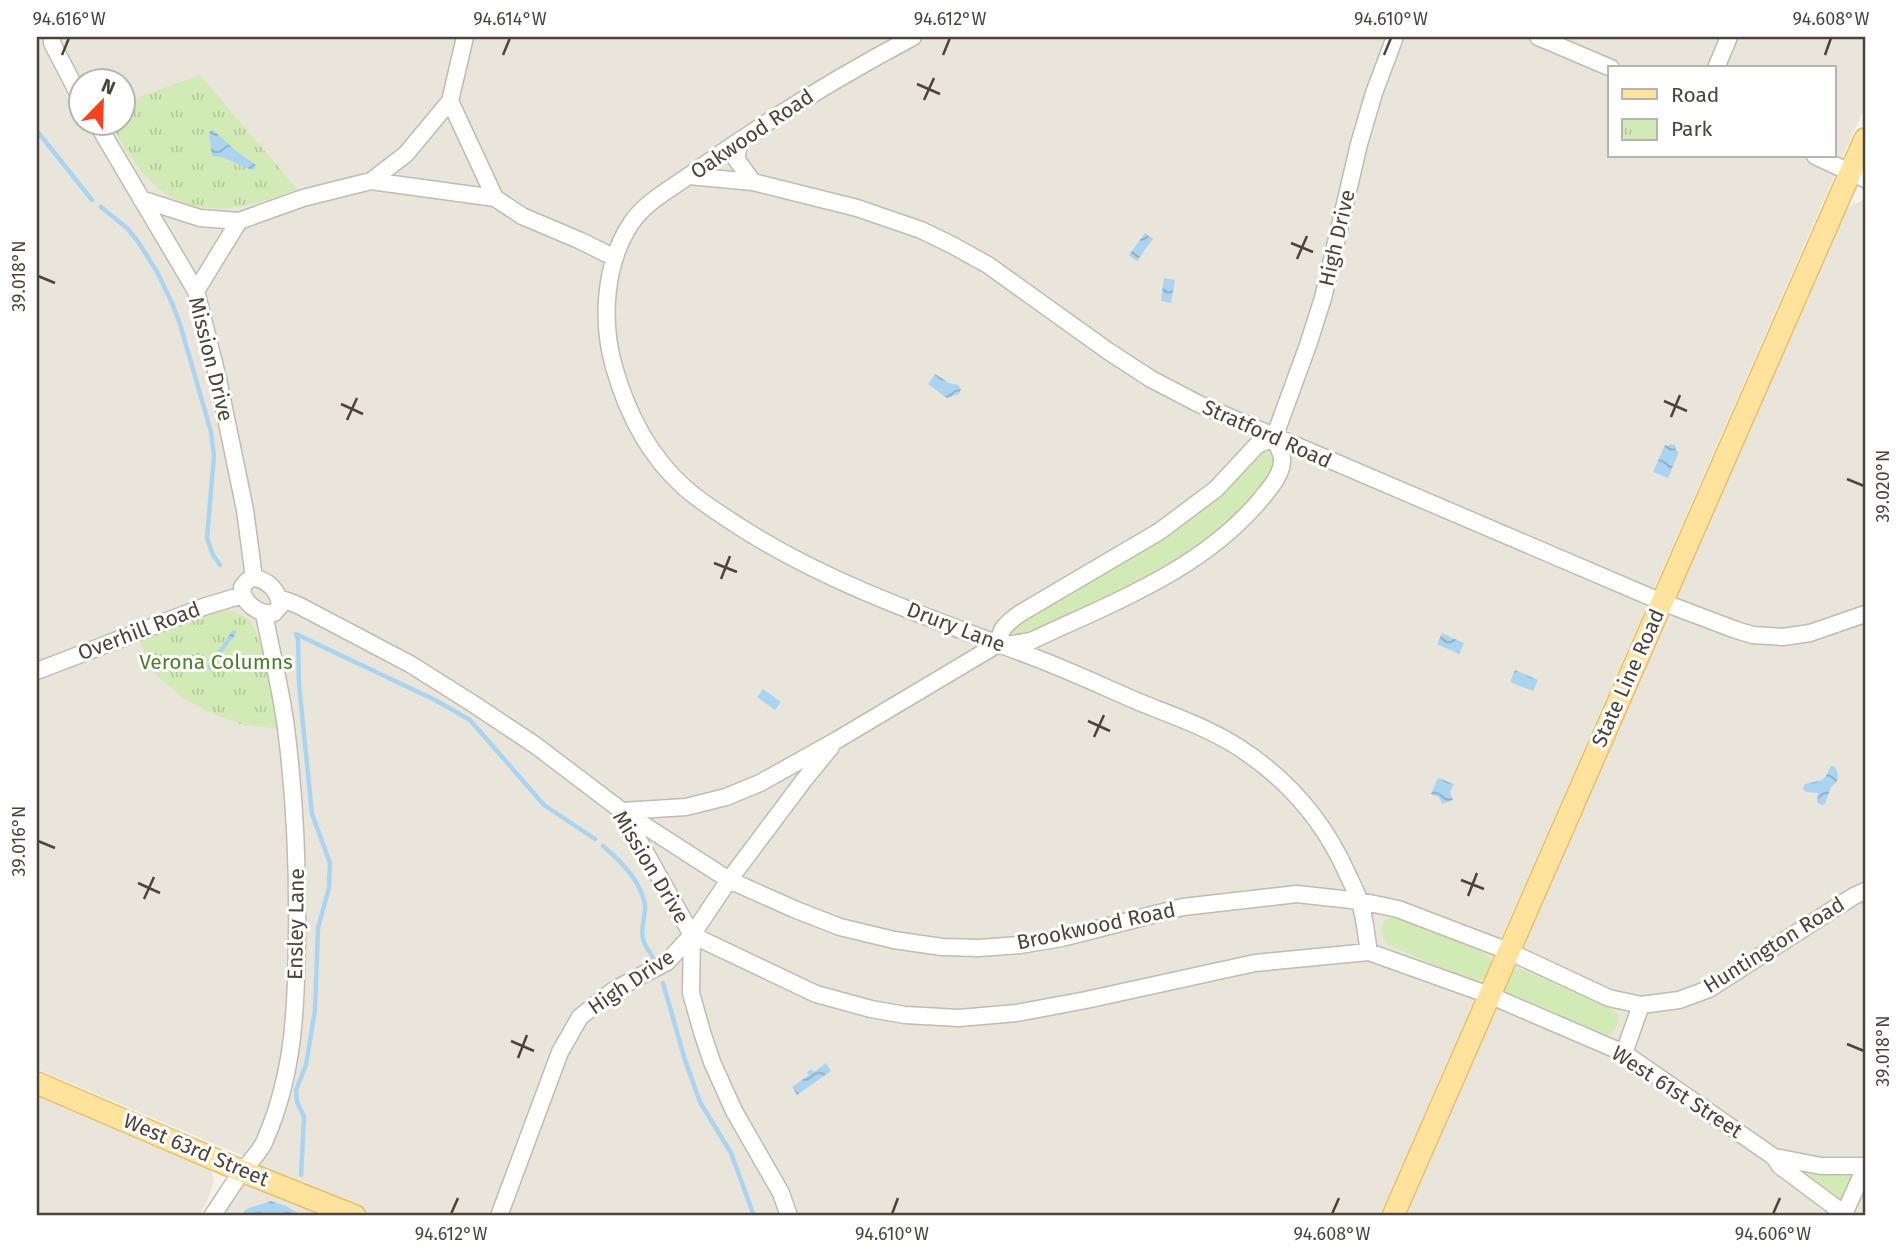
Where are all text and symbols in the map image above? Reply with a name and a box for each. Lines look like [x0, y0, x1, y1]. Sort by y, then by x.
text: 94.616°W [32, 8, 106, 30]
text: 94.614°W [473, 8, 547, 30]
text: 94.612°W [914, 8, 986, 30]
text: 94.610°W [1354, 8, 1428, 30]
text: 94.608°W [1793, 8, 1870, 30]
north arrow [66, 66, 136, 136]
legend [1608, 66, 1836, 158]
text: N [98, 74, 119, 100]
text: Road [1671, 82, 1719, 108]
street label: Oakwood Road [686, 83, 818, 185]
text: Park [1671, 116, 1713, 142]
street label: High Drive [1313, 187, 1361, 289]
text: 39.018°N [8, 240, 30, 312]
street label: Mission Drive [183, 294, 239, 424]
street label: Stratford Road [1198, 394, 1336, 474]
text: 39.020°N [1872, 450, 1894, 522]
street label: Overhill Road [74, 596, 204, 666]
street label: Drury Lane [903, 596, 1009, 658]
street label: State Line Road [1586, 605, 1670, 751]
park label: Verona Columns [139, 649, 293, 675]
text: 39.016°N [8, 806, 30, 876]
street label: Mission Drive [607, 806, 695, 928]
street label: Ensley Lane [282, 868, 310, 980]
street label: Huntington Road [1699, 891, 1849, 999]
street label: Brookwood Road [1014, 896, 1178, 956]
street label: High Drive [583, 944, 679, 1020]
text: 39.018°N [1872, 1015, 1894, 1087]
street label: West 61st Street [1607, 1040, 1748, 1144]
street label: West 63rd Street [119, 1108, 273, 1193]
text: 94.612°W [415, 1223, 487, 1245]
text: 94.610°W [855, 1223, 929, 1245]
text: 94.608°W [1294, 1223, 1371, 1245]
text: 94.606°W [1735, 1223, 1811, 1245]

